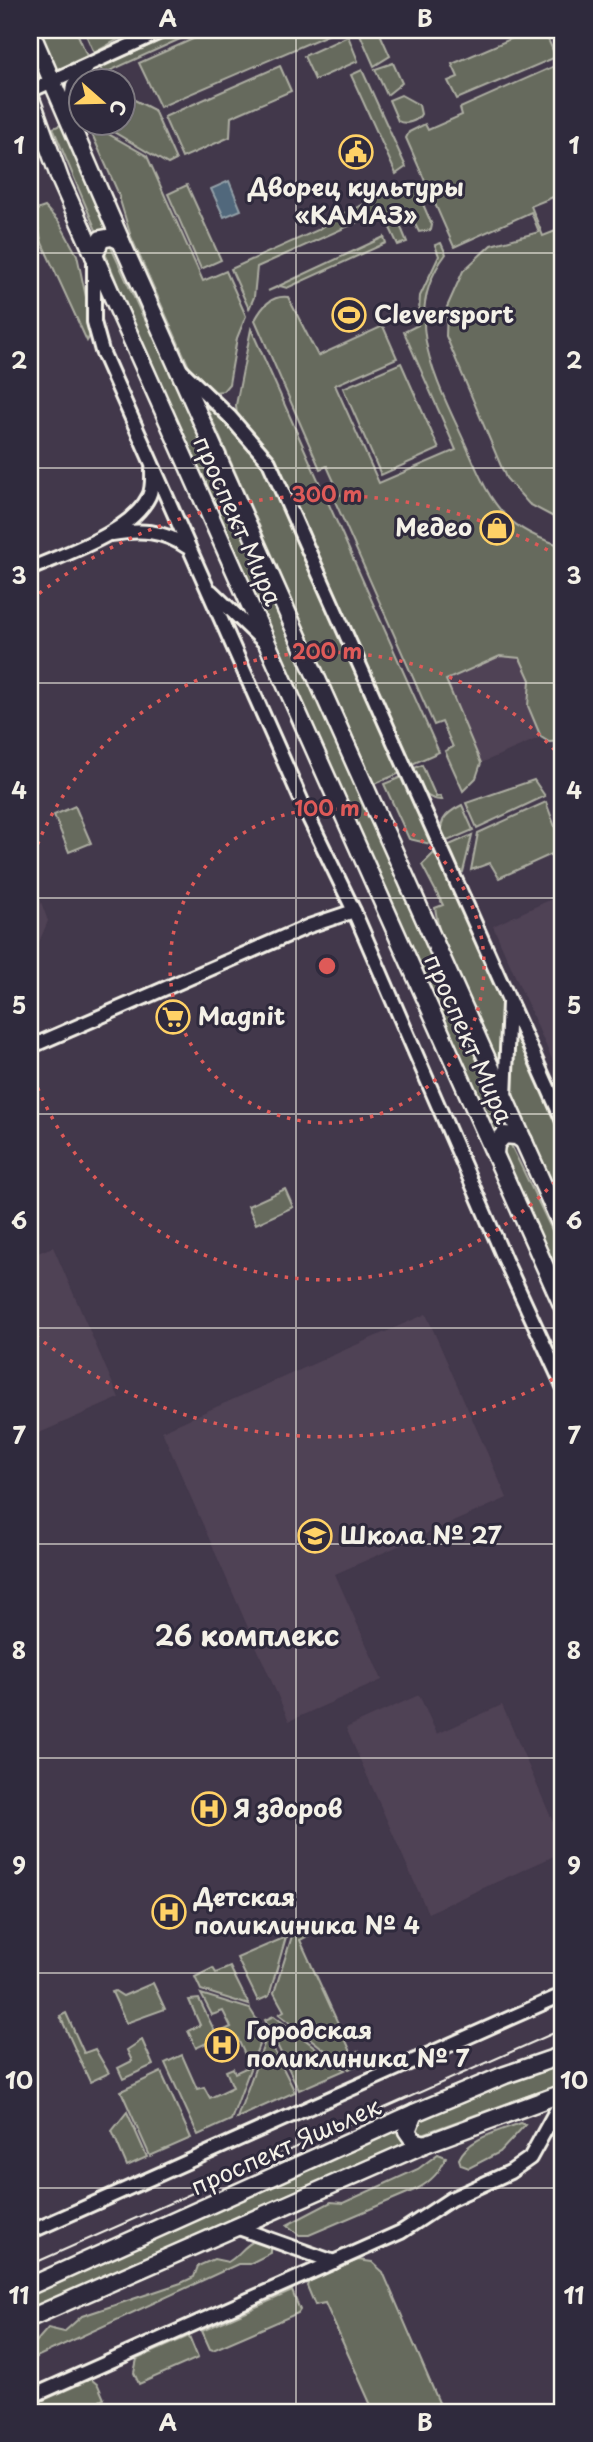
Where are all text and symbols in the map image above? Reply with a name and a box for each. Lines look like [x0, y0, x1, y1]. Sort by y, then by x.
text: A [159, 0, 177, 35]
text: B [417, 0, 433, 35]
north arrow [66, 66, 136, 136]
text: С [103, 97, 135, 120]
text: 1 [14, 127, 25, 162]
text: 1 [569, 127, 580, 162]
public building icon: Дворец культуры «КАМАЗ» [337, 133, 375, 171]
place label: Дворец культуры «КАМАЗ» [247, 168, 464, 232]
place label: Cleversport [374, 295, 514, 331]
sports icon: Cleversport [330, 296, 368, 334]
text: 2 [11, 342, 27, 377]
text: 2 [566, 342, 582, 377]
street label: проспект Мира [185, 429, 292, 611]
text: 300 m [292, 477, 362, 509]
place label: Медео [395, 508, 472, 544]
shop icon: Медео [478, 509, 516, 547]
text: 3 [11, 557, 27, 592]
text: 3 [566, 557, 582, 592]
text: 200 m [292, 634, 362, 666]
text: 4 [11, 772, 27, 807]
text: 4 [566, 772, 582, 807]
text: 100 m [294, 791, 360, 823]
street label: проспект Мира [416, 947, 523, 1129]
centre of rings [315, 954, 339, 978]
text: 5 [12, 987, 26, 1022]
text: 5 [567, 987, 581, 1022]
place label: Magnit [198, 997, 285, 1033]
supermarket icon: Magnit [154, 998, 192, 1036]
text: 6 [11, 1202, 27, 1237]
text: 6 [566, 1202, 582, 1237]
text: 7 [12, 1417, 26, 1452]
text: 7 [567, 1417, 581, 1452]
place label: Школа № 27 [340, 1516, 502, 1552]
school or university icon: Школа № 27 [296, 1517, 334, 1555]
district label: 26 комплекс [155, 1613, 339, 1656]
text: 8 [12, 1632, 26, 1667]
text: 8 [567, 1632, 581, 1667]
place label: Я здоров [233, 1789, 343, 1825]
hospital icon: Я здоров [190, 1790, 228, 1828]
text: 9 [12, 1847, 26, 1882]
text: 9 [567, 1847, 581, 1882]
place label: Детская поликлиника № 4 [193, 1878, 420, 1942]
hospital icon: Детская поликлиника № 4 [150, 1893, 188, 1931]
place label: Городская поликлиника № 7 [246, 2011, 470, 2075]
hospital icon: Городская поликлиника № 7 [203, 2026, 241, 2064]
text: 10 [5, 2062, 33, 2097]
text: 10 [560, 2062, 588, 2097]
street label: проспект Яшьлек [184, 2087, 387, 2203]
text: 11 [9, 2277, 30, 2312]
text: 11 [564, 2277, 585, 2312]
text: A [159, 2404, 177, 2439]
text: B [417, 2404, 433, 2439]

